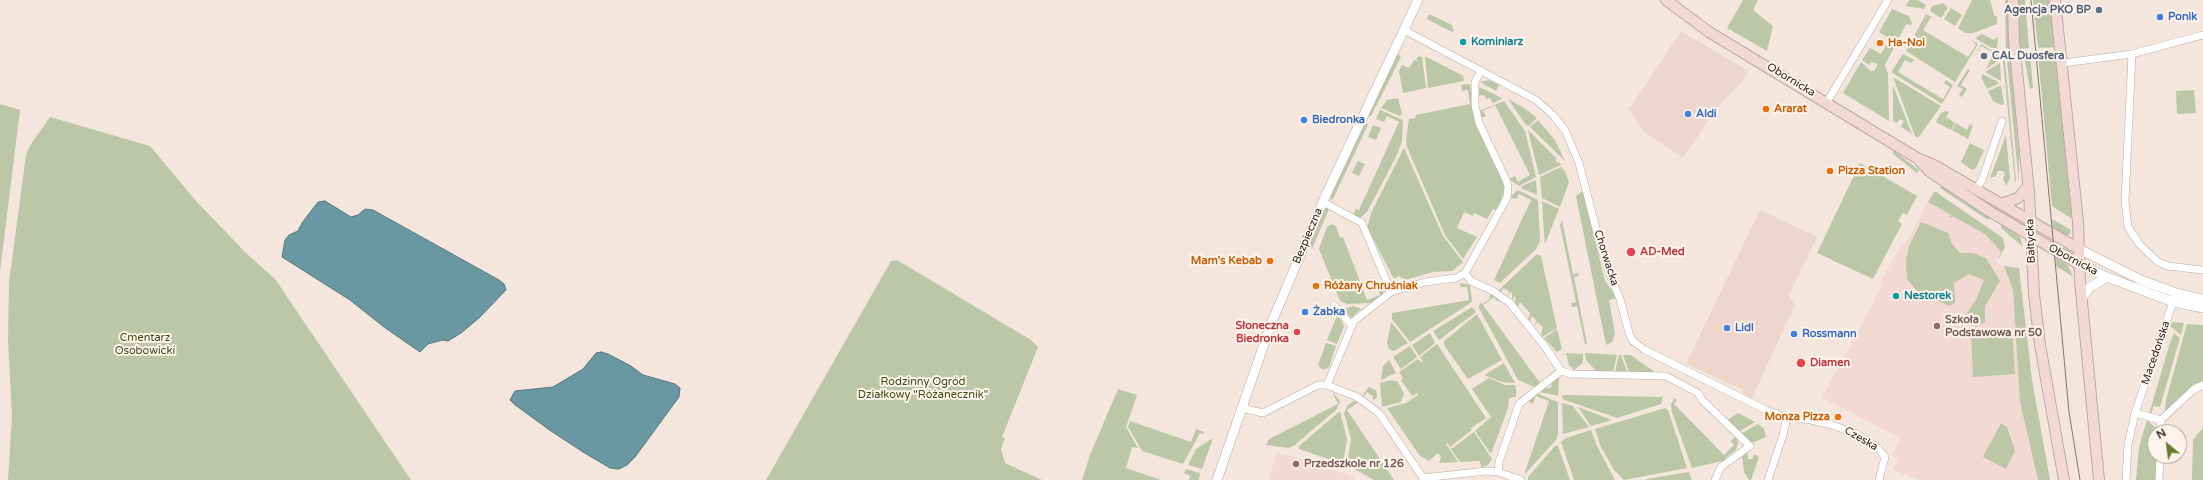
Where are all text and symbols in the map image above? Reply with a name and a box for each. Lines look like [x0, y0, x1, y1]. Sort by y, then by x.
place label: Agencja PKO BP [2004, 3, 2091, 17]
marker: Agencja PKO BP [2094, 5, 2104, 15]
place label: Ponik [2168, 10, 2197, 24]
marker: Ponik [2155, 12, 2165, 22]
place label: Kominiarz [1471, 35, 1523, 49]
place label: Ha-Noi [1888, 36, 1925, 50]
marker: Kominiarz [1458, 37, 1468, 47]
marker: Ha-Noi [1875, 38, 1885, 48]
place label: CAL Duosfera [1992, 49, 2064, 63]
marker: CAL Duosfera [1979, 51, 1989, 61]
street label: Obornicka [1764, 60, 1818, 100]
place label: Ararat [1774, 102, 1807, 116]
marker: Ararat [1761, 104, 1771, 114]
place label: Aldi [1696, 107, 1717, 121]
marker: Aldi [1683, 109, 1693, 119]
place label: Biedronka [1312, 113, 1365, 127]
marker: Biedronka [1299, 115, 1309, 125]
place label: Pizza Station [1838, 164, 1905, 178]
marker: Pizza Station [1825, 166, 1835, 176]
street label: Bezpieczna [1290, 206, 1326, 266]
street label: Bałtycka [2024, 219, 2038, 263]
street label: Chorwacka [1591, 228, 1621, 288]
street label: Obornicka [2046, 241, 2100, 279]
place label: AD-Med [1640, 245, 1685, 259]
marker: AD-Med [1625, 246, 1637, 258]
place label: Mam's Kebab [1191, 254, 1262, 268]
marker: Mam's Kebab [1265, 256, 1275, 266]
place label: Różany Chruśniak [1324, 279, 1418, 293]
marker: Różany Chruśniak [1311, 281, 1321, 291]
place label: Nestorek [1904, 289, 1951, 303]
marker: Nestorek [1891, 291, 1901, 301]
place label: Żabka [1313, 305, 1345, 319]
marker: Żabka [1300, 307, 1310, 317]
place label: Szkoła Podstawowa nr 50 [1945, 313, 2042, 339]
place label: Słoneczna Biedronka [1236, 319, 1289, 345]
street label: Macedońska [2139, 319, 2173, 387]
place label: Lidl [1735, 321, 1754, 335]
marker: Szkoła Podstawowa nr 50 [1932, 321, 1942, 331]
marker: Lidl [1722, 323, 1732, 333]
marker: Słoneczna Biedronka [1292, 327, 1302, 337]
place label: Rossmann [1802, 327, 1857, 341]
marker: Rossmann [1789, 329, 1799, 339]
park label: Cmentarz Osobowicki [115, 331, 175, 357]
place label: Diamen [1810, 356, 1850, 370]
marker: Diamen [1795, 357, 1807, 369]
park label: Rodzinny Ogród Działkowy "Różanecznik" [858, 375, 988, 401]
place label: Monza Pizza [1764, 410, 1830, 424]
marker: Monza Pizza [1833, 412, 1843, 422]
street label: Czeska [1842, 424, 1880, 454]
north arrow [2147, 424, 2187, 464]
text: N [2154, 426, 2168, 442]
place label: Przedszkole nr 126 [1304, 457, 1404, 471]
marker: Przedszkole nr 126 [1291, 459, 1301, 469]

